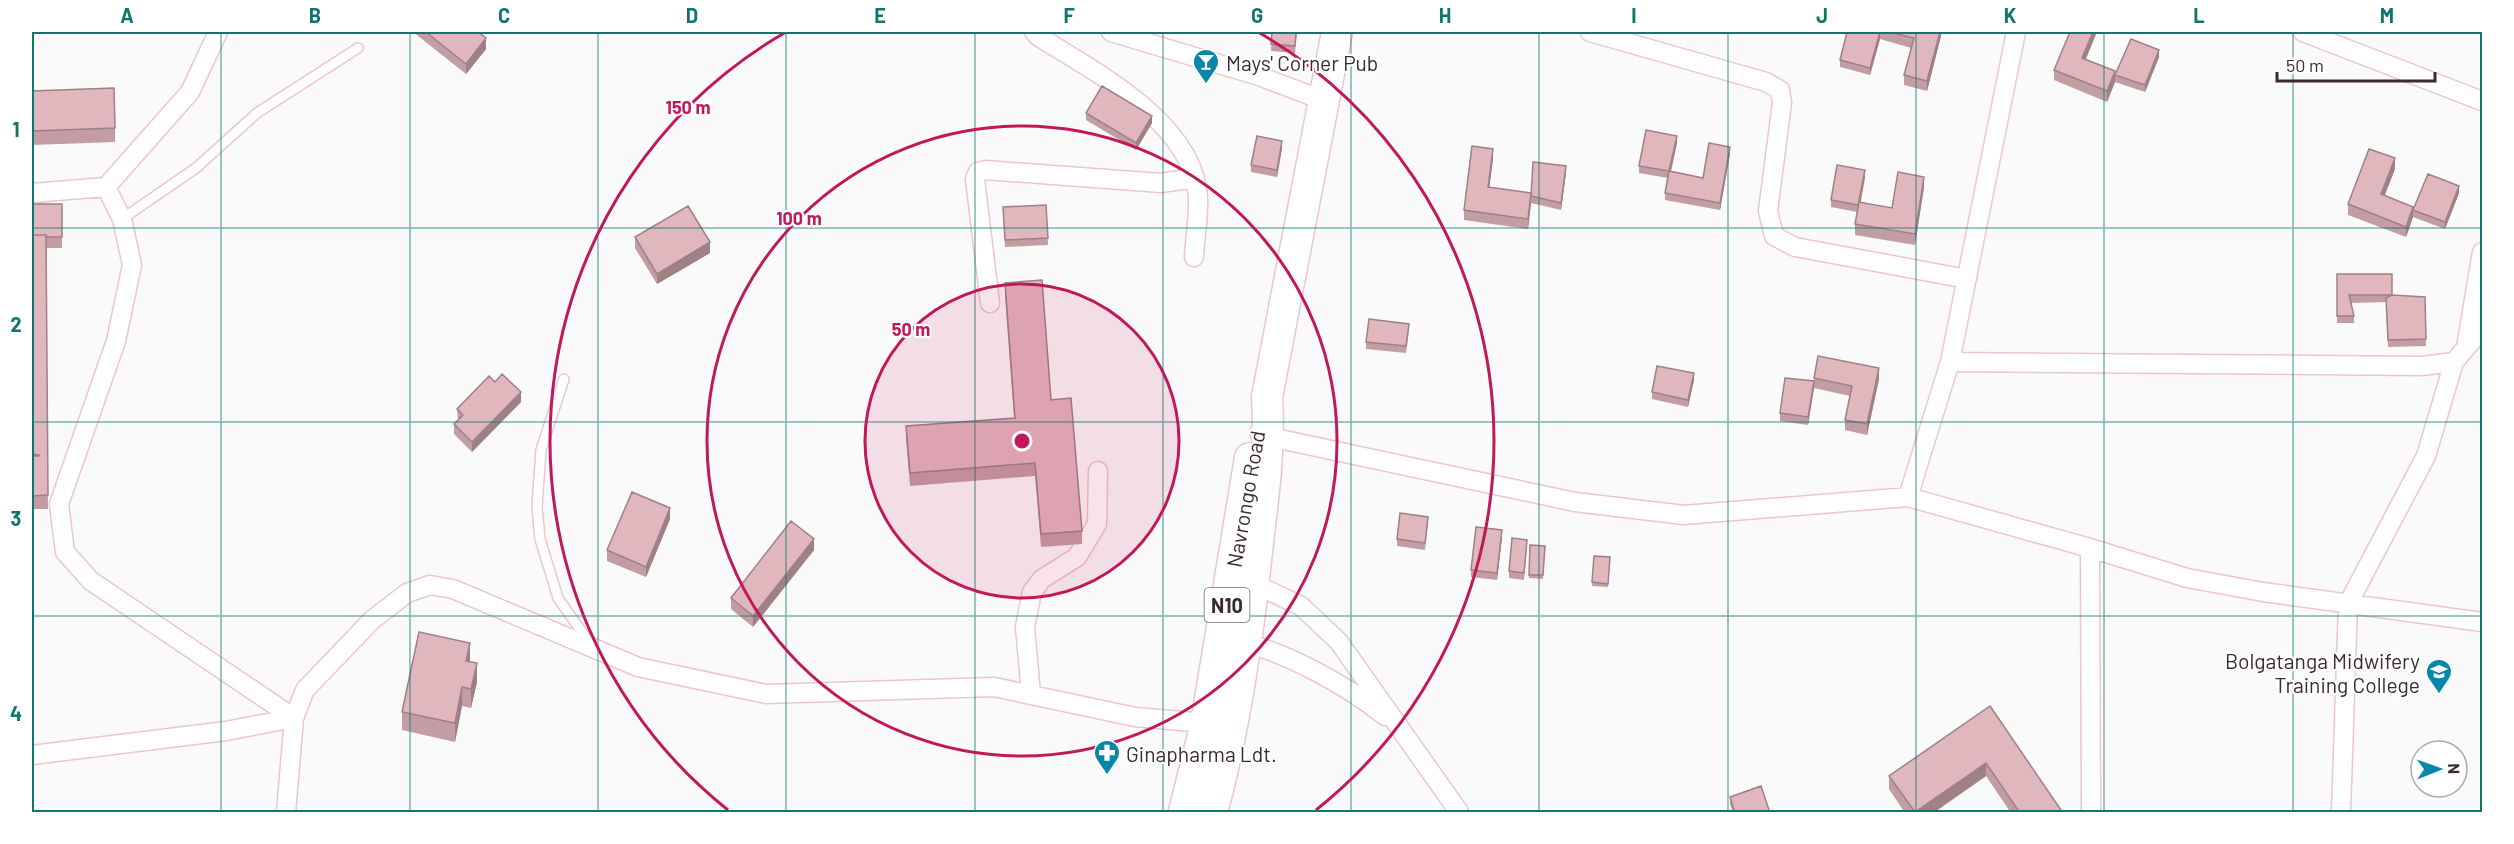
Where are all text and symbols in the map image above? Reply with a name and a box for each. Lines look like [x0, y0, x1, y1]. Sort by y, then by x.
text: A [120, 3, 134, 27]
text: B [309, 3, 321, 27]
text: C [498, 3, 510, 27]
text: D [686, 3, 698, 27]
text: E [874, 3, 886, 27]
text: F [1063, 3, 1075, 27]
text: G [1251, 3, 1263, 27]
text: H [1439, 3, 1451, 27]
text: I [1631, 3, 1637, 27]
text: J [1816, 3, 1828, 27]
text: K [2004, 3, 2017, 27]
text: L [2193, 3, 2205, 27]
text: M [2380, 3, 2394, 27]
scale bar [2277, 45, 2434, 83]
bar icon: Mays' Corner Pub [1191, 47, 1221, 85]
place label: Mays' Corner Pub [1226, 50, 1378, 75]
text: 50 m [2286, 54, 2324, 76]
text: 150 m [666, 96, 710, 118]
text: 1 [12, 117, 20, 141]
text: 100 m [776, 207, 822, 229]
text: 2 [10, 312, 22, 336]
text: 50 m [892, 318, 930, 340]
street label: Navrongo Road [1221, 429, 1269, 569]
centre of rings [1012, 431, 1032, 451]
text: 3 [11, 506, 21, 530]
road number: N10 [1204, 588, 1250, 622]
place label: Bolgatanga Midwifery Training College [2225, 648, 2420, 697]
school or university icon: Bolgatanga Midwifery Training College [2424, 657, 2454, 695]
text: 4 [10, 701, 22, 725]
pharmacy icon: Ginapharma Ldt. [1092, 738, 1122, 776]
north arrow [2409, 739, 2469, 799]
place label: Ginapharma Ldt. [1126, 741, 1277, 766]
text: N [2445, 763, 2464, 774]

